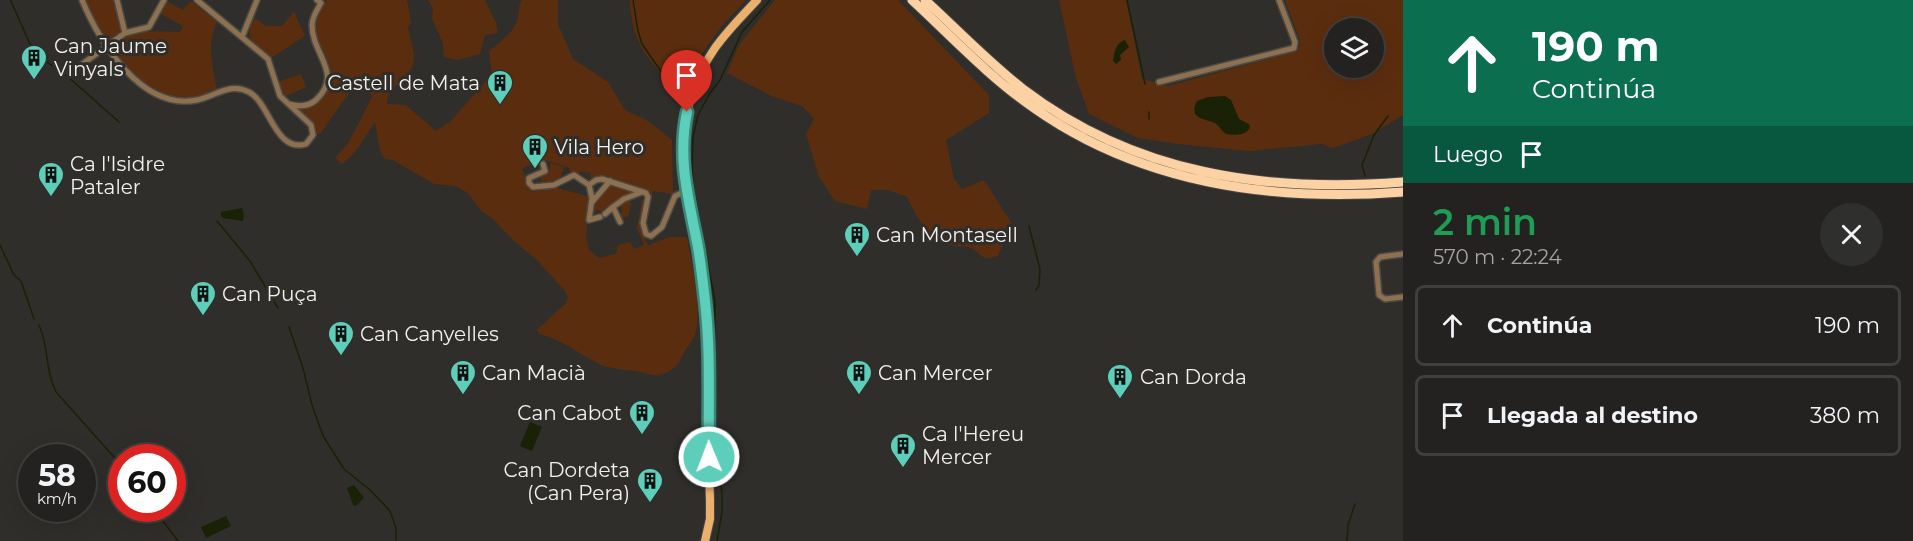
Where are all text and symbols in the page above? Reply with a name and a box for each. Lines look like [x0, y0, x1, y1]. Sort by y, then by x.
map controls [1324, 18, 1384, 78]
button: layers [1324, 18, 1384, 78]
text: 190 m [1532, 20, 1660, 72]
icon: ahead [1433, 24, 1511, 102]
place label: Can Jaume Vinyals [54, 34, 167, 81]
building icon: Can Jaume Vinyals [19, 43, 49, 81]
pin [661, 50, 712, 112]
icon: arrive [670, 59, 703, 92]
building icon: Castell de Mata [485, 68, 515, 106]
place label: Castell de Mata [327, 71, 480, 95]
text: Continúa [1532, 72, 1656, 105]
building icon: Vila Hero [520, 132, 550, 170]
place label: Vila Hero [554, 135, 644, 159]
icon: arrive [1515, 138, 1548, 171]
text: Luego [1433, 141, 1503, 168]
place label: Ca l'Isidre Pataler [70, 152, 165, 199]
building icon: Ca l'Isidre Pataler [36, 160, 66, 198]
text: 2 min [1433, 200, 1537, 244]
button: close [1820, 203, 1883, 266]
building icon: Can Montasell [842, 220, 872, 258]
place label: Can Montasell [876, 223, 1018, 247]
text: 570 m · 22:24 [1433, 245, 1562, 269]
building icon: Can Puça [188, 279, 218, 317]
place label: Can Puça [222, 282, 317, 306]
icon: ahead [1436, 309, 1469, 342]
text: Continúa [1487, 312, 1592, 339]
text: 190 m [1815, 312, 1880, 339]
building icon: Can Canyelles [326, 319, 356, 357]
place label: Can Canyelles [360, 322, 499, 346]
building icon: Can Macià [448, 358, 478, 396]
building icon: Can Mercer [844, 358, 874, 396]
place label: Can Macià [482, 361, 586, 385]
place label: Can Mercer [878, 361, 993, 385]
building icon: Can Dorda [1105, 362, 1135, 400]
place label: Can Dorda [1140, 365, 1247, 389]
building icon: Can Cabot [627, 398, 657, 436]
icon: arrive [1436, 399, 1469, 432]
place label: Can Cabot [517, 401, 622, 425]
text: Llegada al destino [1487, 402, 1698, 429]
text: 380 m [1810, 402, 1880, 429]
place label: Ca l'Hereu Mercer [922, 422, 1024, 469]
position arrow [677, 425, 741, 489]
building icon: Ca l'Hereu Mercer [888, 431, 918, 469]
speed limit sign: 60 [108, 444, 186, 522]
text: 58 [38, 457, 76, 494]
place label: Can Dordeta (Can Pera) [503, 458, 630, 505]
building icon: Can Dordeta (Can Pera) [635, 466, 665, 504]
text: km/h [37, 489, 77, 508]

